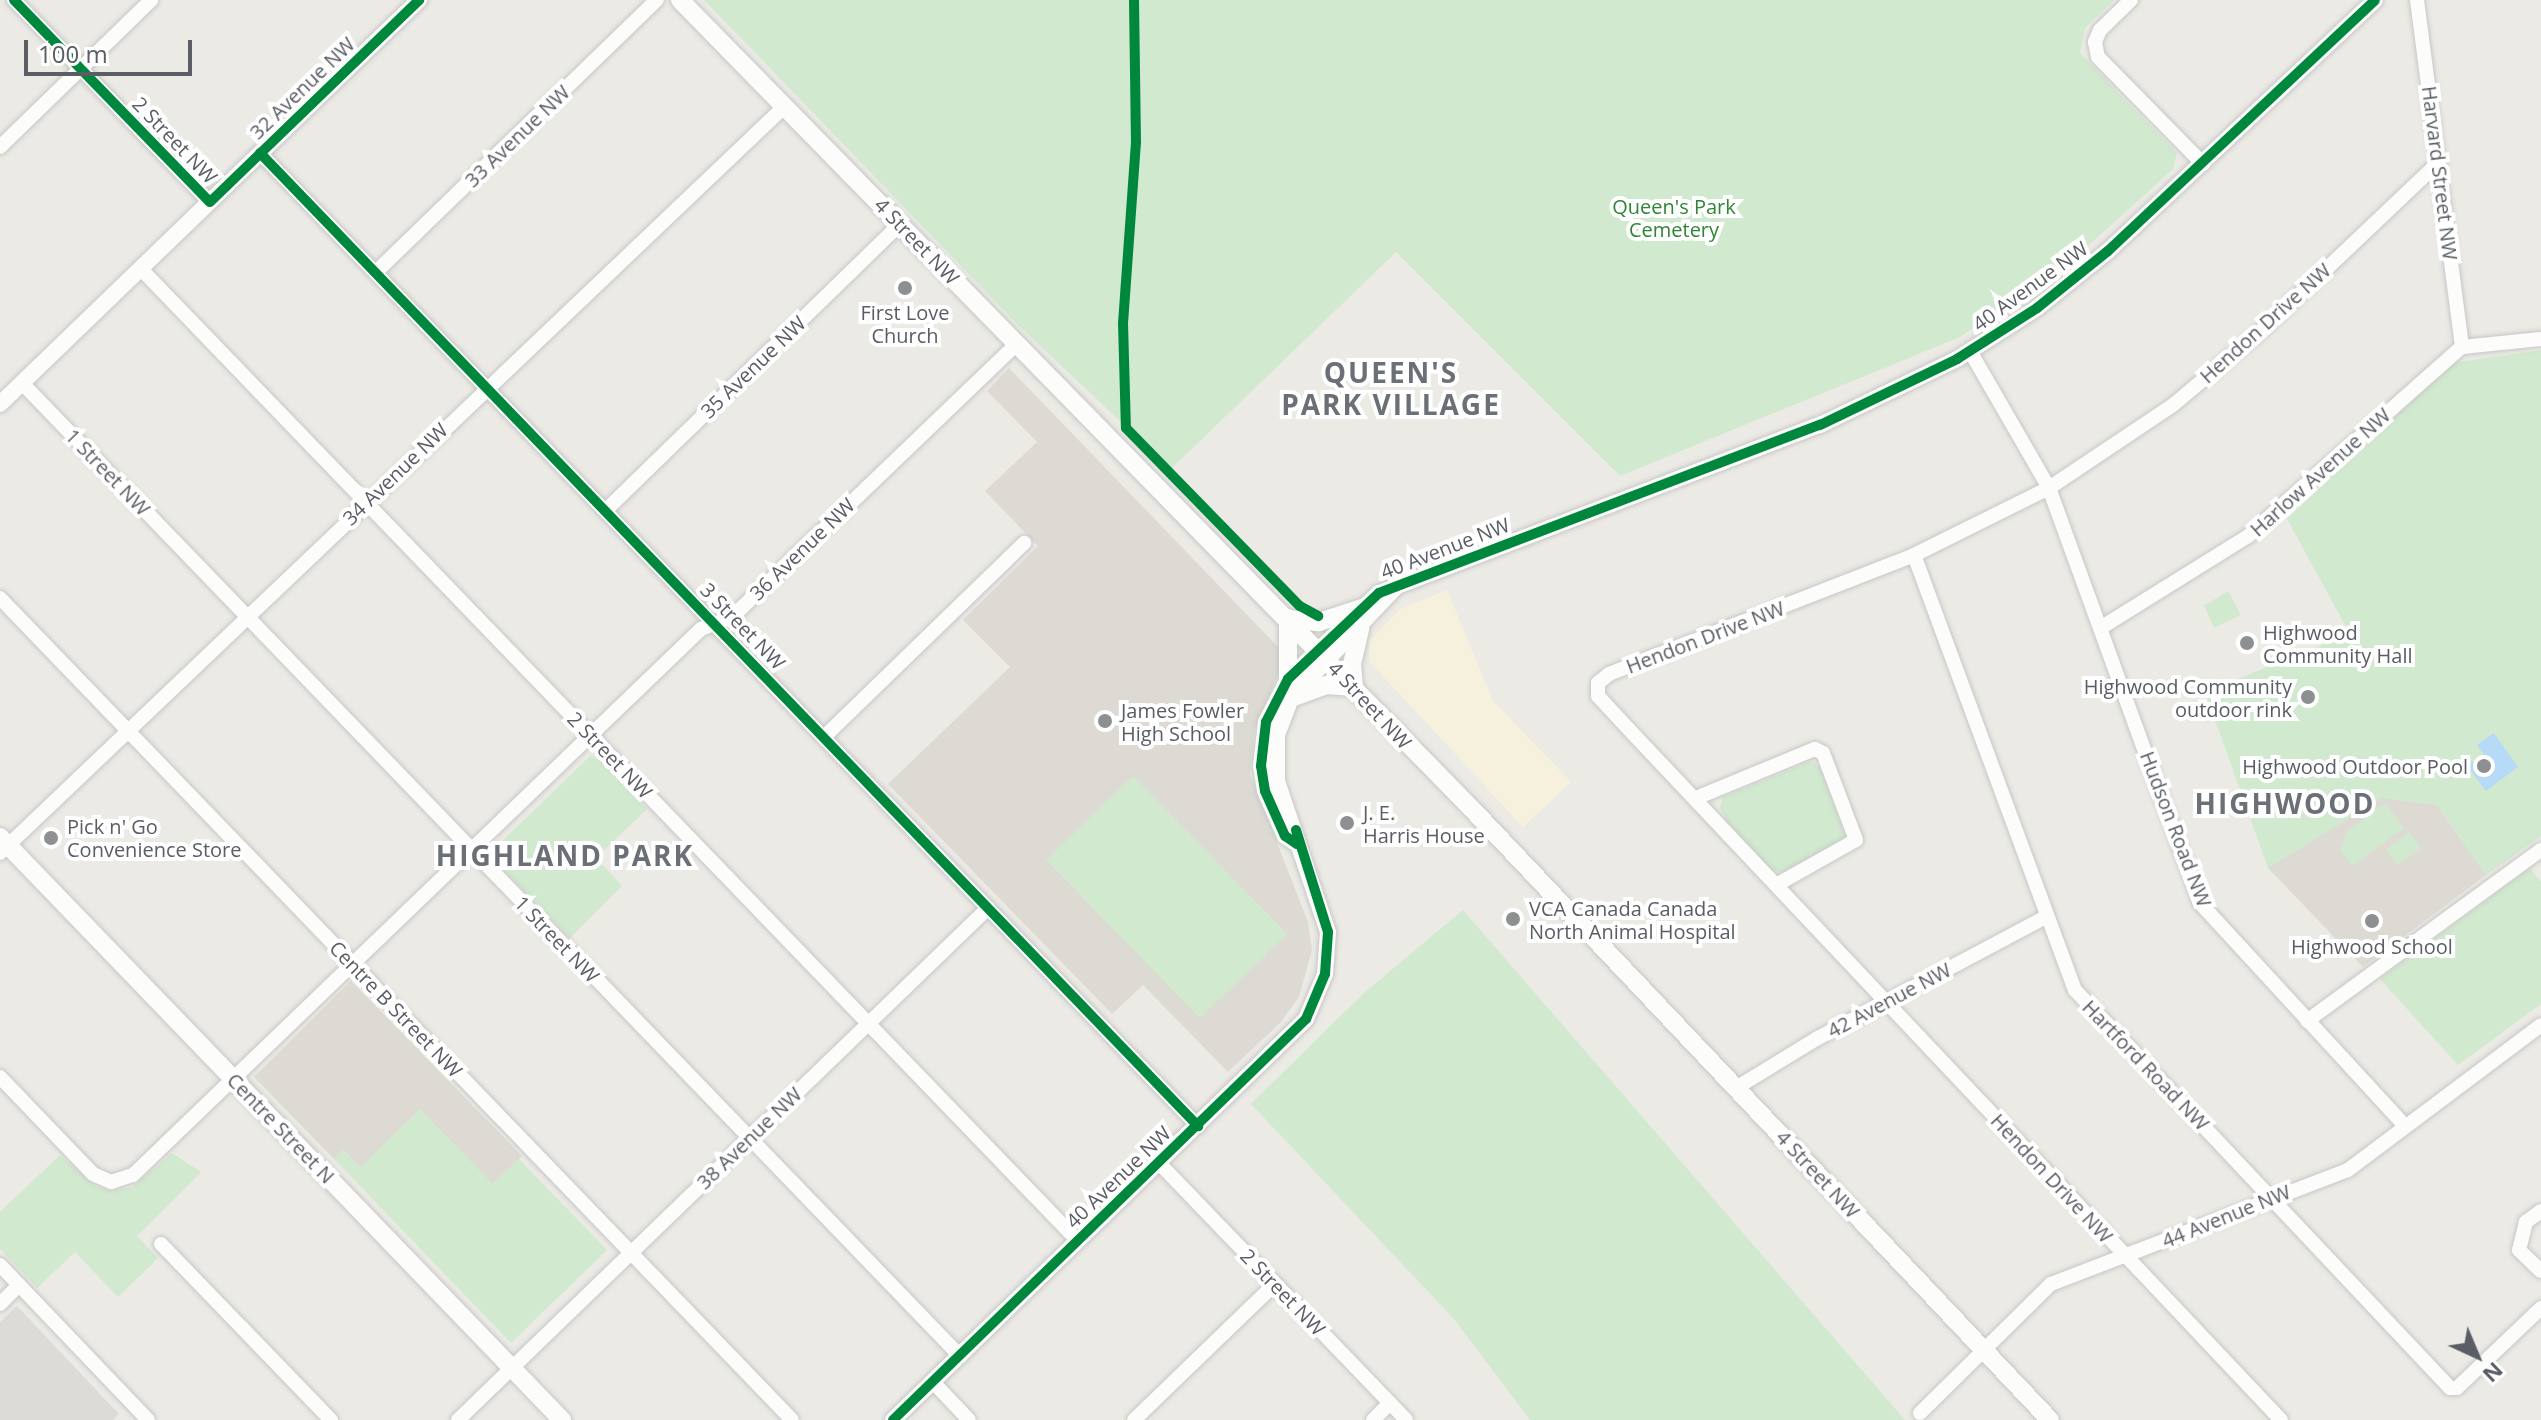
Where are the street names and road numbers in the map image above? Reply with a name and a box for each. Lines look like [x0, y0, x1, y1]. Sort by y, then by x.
street label: 32 Avenue NW [245, 32, 359, 144]
street label: 33 Avenue NW [460, 80, 574, 192]
street label: Harvard Street NW [2417, 85, 2463, 261]
street label: 2 Street NW [128, 92, 222, 188]
street label: 4 Street NW [870, 193, 964, 289]
street label: 40 Avenue NW [1968, 236, 2092, 336]
street label: Hendon Drive NW [2195, 258, 2335, 388]
street label: 35 Avenue NW [696, 311, 810, 423]
street label: Harlow Avenue NW [2245, 403, 2395, 541]
street label: 34 Avenue NW [338, 418, 452, 530]
street label: 1 Street NW [61, 424, 155, 520]
street label: 36 Avenue NW [745, 493, 859, 605]
street label: 40 Avenue NW [1377, 512, 1513, 584]
street label: 3 Street NW [696, 578, 790, 674]
street label: Hendon Drive NW [1622, 596, 1788, 678]
street label: 4 Street NW [1323, 656, 1417, 754]
street label: 2 Street NW [563, 707, 657, 803]
street label: Hudson Road NW [2135, 748, 2217, 910]
street label: 1 Street NW [510, 891, 604, 987]
street label: Centre B Street NW [325, 936, 467, 1082]
street label: 42 Avenue NW [1823, 957, 1955, 1043]
street label: Hartford Road NW [2078, 995, 2214, 1135]
street label: Centre Street N [222, 1068, 340, 1188]
street label: 38 Avenue NW [692, 1082, 806, 1194]
street label: Hendon Drive NW [1986, 1109, 2118, 1247]
street label: 40 Avenue NW [1061, 1121, 1175, 1233]
street label: 4 Street NW [1771, 1125, 1865, 1223]
street label: 44 Avenue NW [2158, 1179, 2294, 1253]
street label: 2 Street NW [1236, 1244, 1330, 1340]

